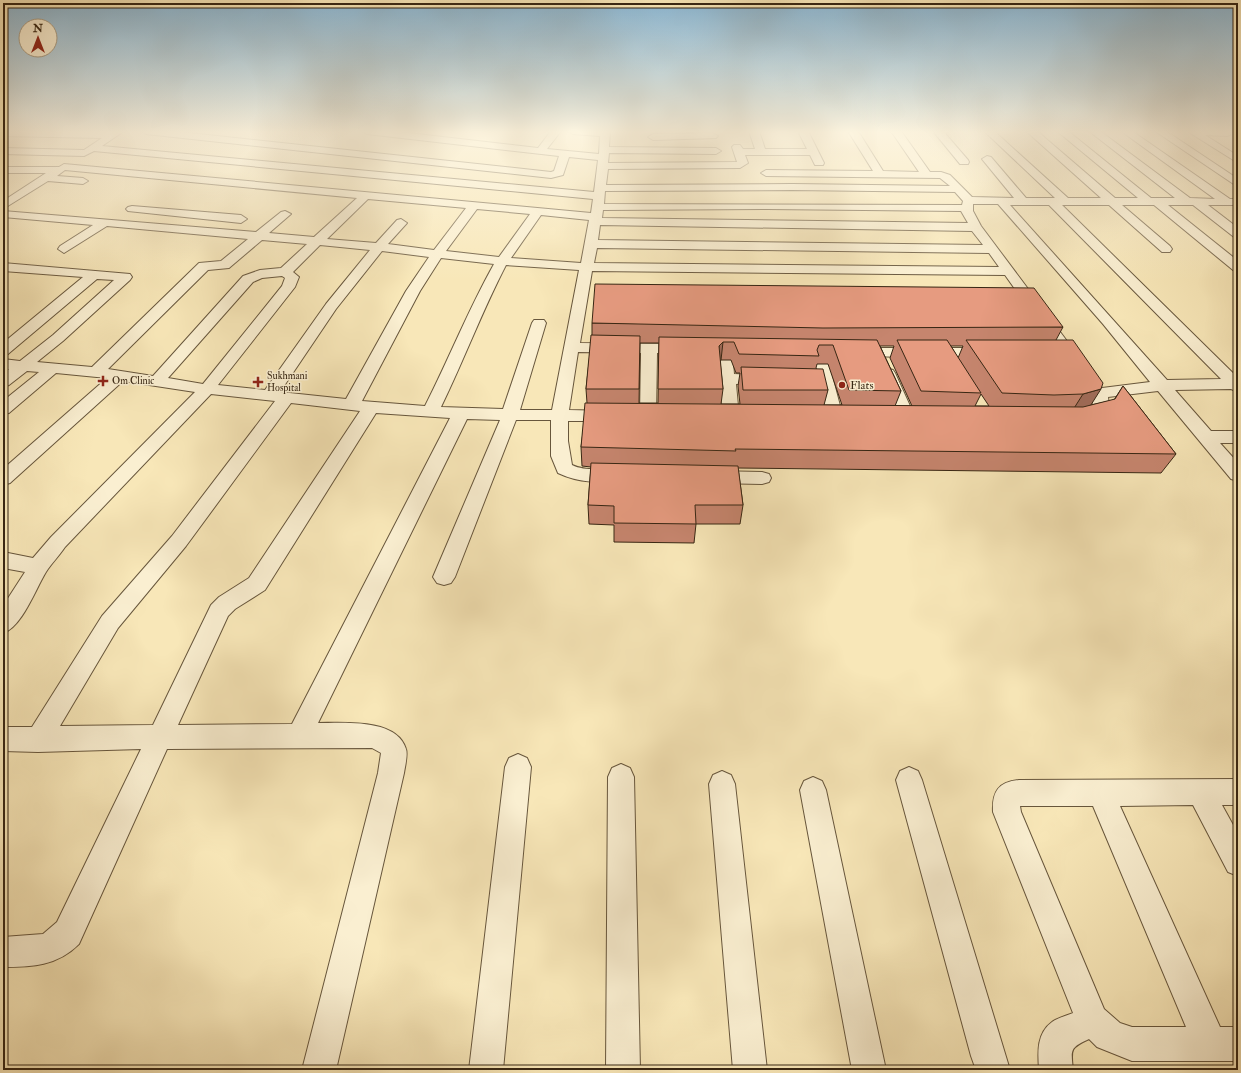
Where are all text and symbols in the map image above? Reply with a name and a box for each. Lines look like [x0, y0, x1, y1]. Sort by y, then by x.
north arrow [18, 18, 58, 58]
text: N [32, 22, 44, 35]
place label: Sukhmani Hospital [267, 370, 308, 395]
marker: Om Clinic [97, 375, 109, 387]
place label: Om Clinic [112, 375, 154, 387]
marker: Sukhmani Hospital [252, 376, 264, 388]
place label: Flats [850, 378, 874, 393]
marker: Flats [837, 380, 847, 390]

